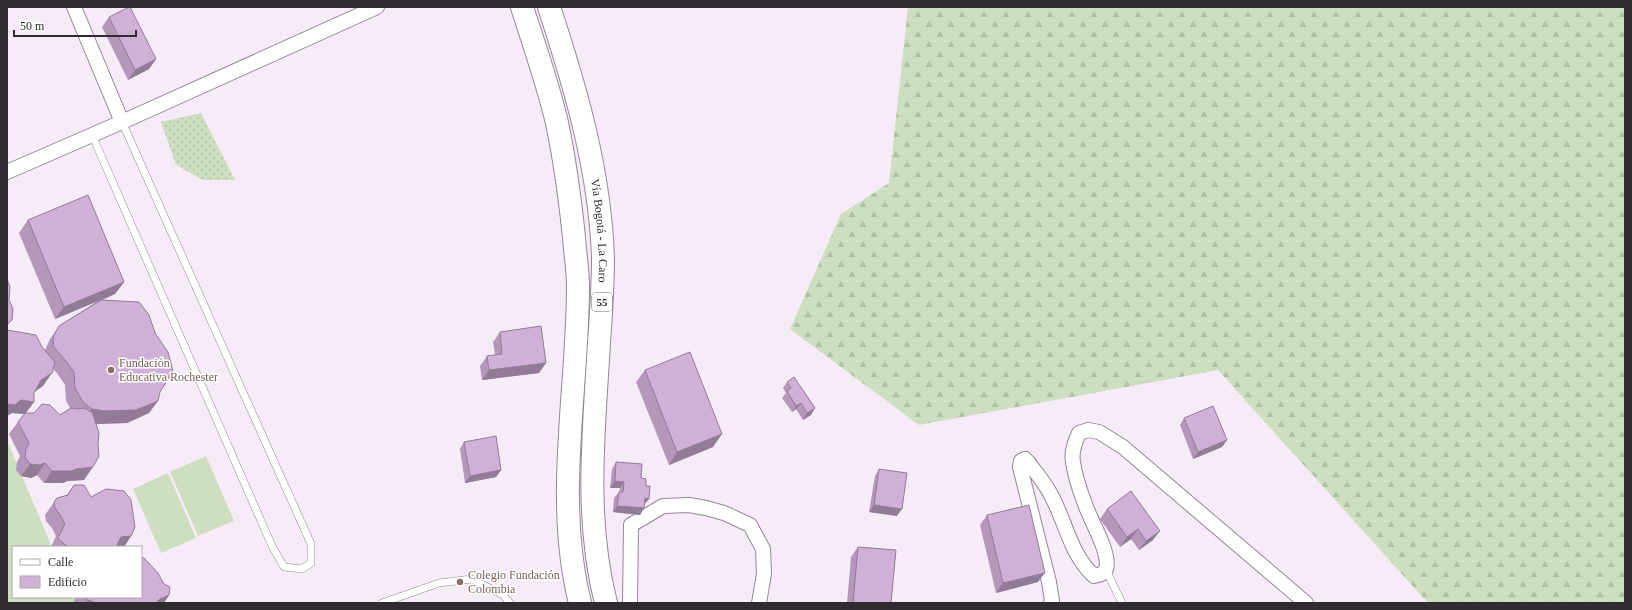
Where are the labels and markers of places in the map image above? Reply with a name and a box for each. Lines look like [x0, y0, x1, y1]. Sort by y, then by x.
place label: Fundación Educativa Rochester [119, 356, 218, 384]
marker: Fundación Educativa Rochester [106, 365, 116, 375]
place label: Colegio Fundación Colombia [468, 568, 560, 596]
marker: Colegio Fundación Colombia [455, 577, 465, 587]

